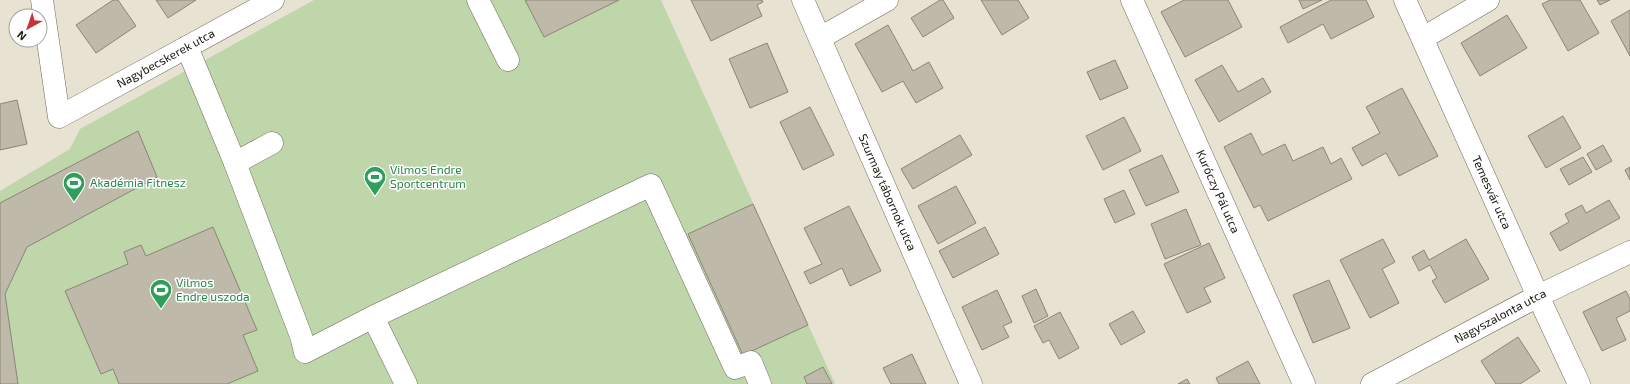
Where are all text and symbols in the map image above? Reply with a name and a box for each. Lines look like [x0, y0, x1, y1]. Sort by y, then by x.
north arrow [8, 8, 48, 48]
street label: Nagybecskerek utca [114, 25, 217, 90]
text: N [14, 28, 28, 44]
street label: Szurmay tábornok utca [856, 131, 920, 253]
street label: Kuróczy Pál utca [1194, 147, 1243, 235]
street label: Temesvár utca [1470, 153, 1515, 231]
place label: Vilmos Endre Sportcentrum [390, 162, 466, 190]
sports icon: Vilmos Endre Sportcentrum [362, 164, 388, 197]
sports icon: Akadémia Fitnesz [61, 170, 87, 203]
place label: Akadémia Fitnesz [90, 175, 186, 189]
place label: Vilmos Endre uszoda [176, 275, 250, 303]
sports icon: Vilmos Endre uszoda [148, 277, 174, 310]
street label: Nagyszalonta utca [1451, 285, 1548, 345]

